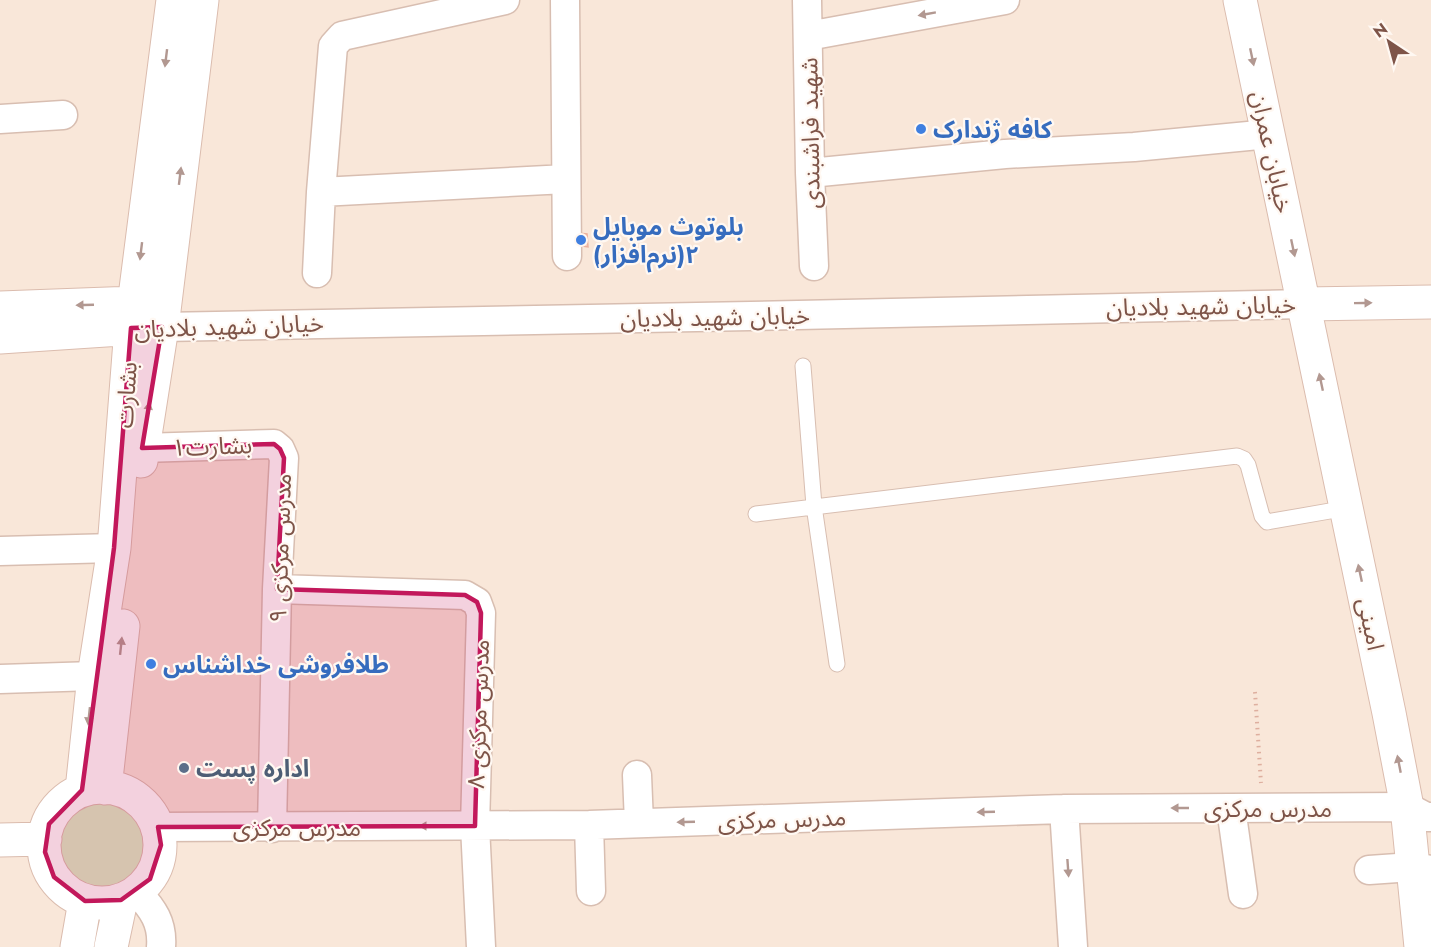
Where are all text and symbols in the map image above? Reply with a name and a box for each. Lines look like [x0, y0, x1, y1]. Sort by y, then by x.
one-way arrow [917, 10, 936, 19]
north arrow [1359, 12, 1419, 72]
text: N [1369, 17, 1392, 43]
one-way arrow [1248, 48, 1257, 67]
one-way arrow [161, 49, 170, 68]
street label: شهید فراشبندی [791, 57, 829, 209]
street label: خیابان عمران [1242, 88, 1302, 216]
place label: کافه ژندارک [933, 112, 1053, 147]
marker: کافه ژندارک [914, 122, 928, 136]
one-way arrow [176, 166, 185, 185]
place label: بلوتوث موبایل (نرم‌افزار)۲ [593, 209, 744, 273]
marker: بلوتوث موبایل (نرم‌افزار)۲ [574, 233, 588, 247]
one-way arrow [1289, 239, 1298, 258]
one-way arrow [137, 242, 146, 261]
street label: خیابان شهید بلادیان [1106, 287, 1296, 325]
street label: خیابان شهید بلادیان [620, 298, 810, 336]
one-way arrow [1354, 298, 1373, 308]
one-way arrow [75, 300, 94, 309]
street label: خیابان شهید بلادیان [133, 305, 325, 347]
street label: بشارت [106, 361, 146, 429]
one-way arrow [1316, 372, 1325, 391]
one-way arrow [144, 401, 153, 420]
street label: بشارت۱ [171, 427, 253, 465]
street label: مدرس مرکزی ۹ [260, 473, 300, 623]
one-way arrow [1355, 563, 1364, 582]
street label: امینی [1348, 594, 1394, 654]
one-way arrow [116, 637, 126, 656]
street label: مدرس مرکزی ۸ [458, 639, 498, 789]
place label: طلافروشی خداشناس [163, 647, 389, 682]
marker: طلافروشی خداشناس [144, 657, 158, 671]
one-way arrow [85, 707, 94, 726]
place label: اداره پست [196, 751, 309, 786]
one-way arrow [1394, 754, 1403, 773]
marker: اداره پست [177, 761, 191, 775]
street label: مدرس مرکزی [1204, 791, 1332, 826]
street label: مدرس مرکزی [717, 799, 847, 839]
one-way arrow [1171, 804, 1190, 813]
one-way arrow [976, 807, 995, 816]
street label: مدرس مرکزی [233, 810, 361, 845]
one-way arrow [676, 817, 695, 826]
one-way arrow [418, 822, 437, 831]
one-way arrow [1063, 858, 1072, 877]

